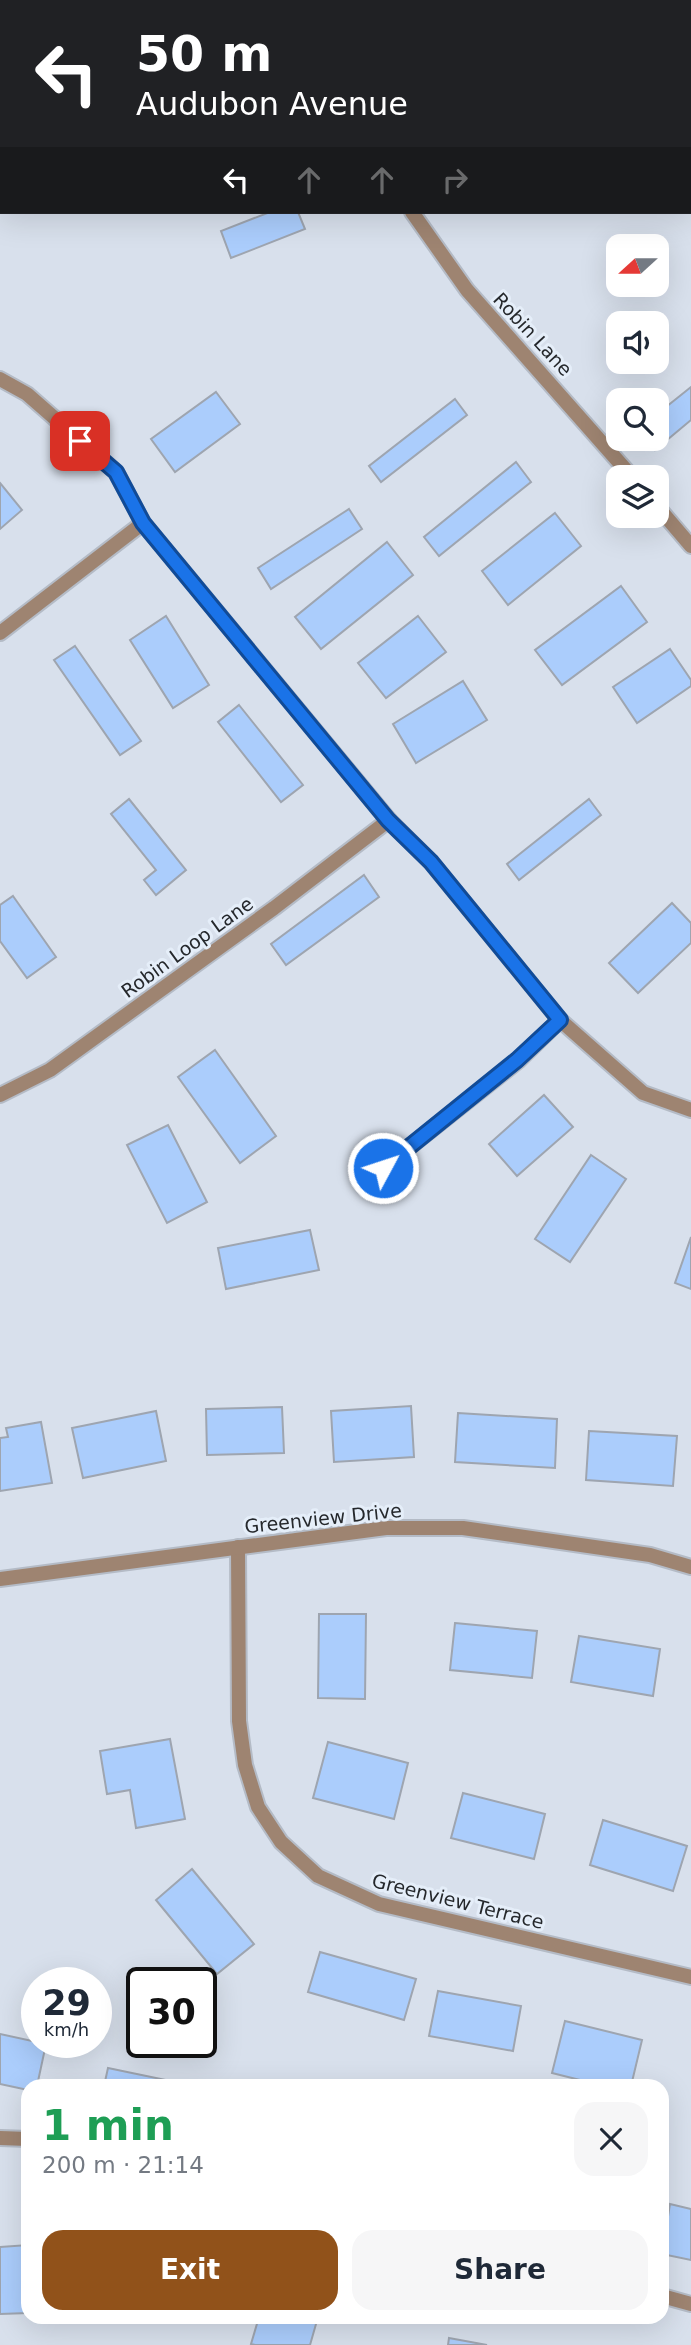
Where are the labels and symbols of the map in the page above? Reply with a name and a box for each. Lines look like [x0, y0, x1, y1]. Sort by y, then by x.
north arrow [606, 234, 668, 298]
street label: Robin Lane [489, 288, 577, 380]
pin [50, 411, 110, 471]
street label: Robin Loop Lane [117, 892, 257, 1002]
position arrow [346, 1131, 420, 1205]
street label: Greenview Drive [243, 1499, 403, 1537]
street label: Greenview Terrace [370, 1869, 546, 1933]
speed limit sign: 30 [126, 1967, 217, 2058]

